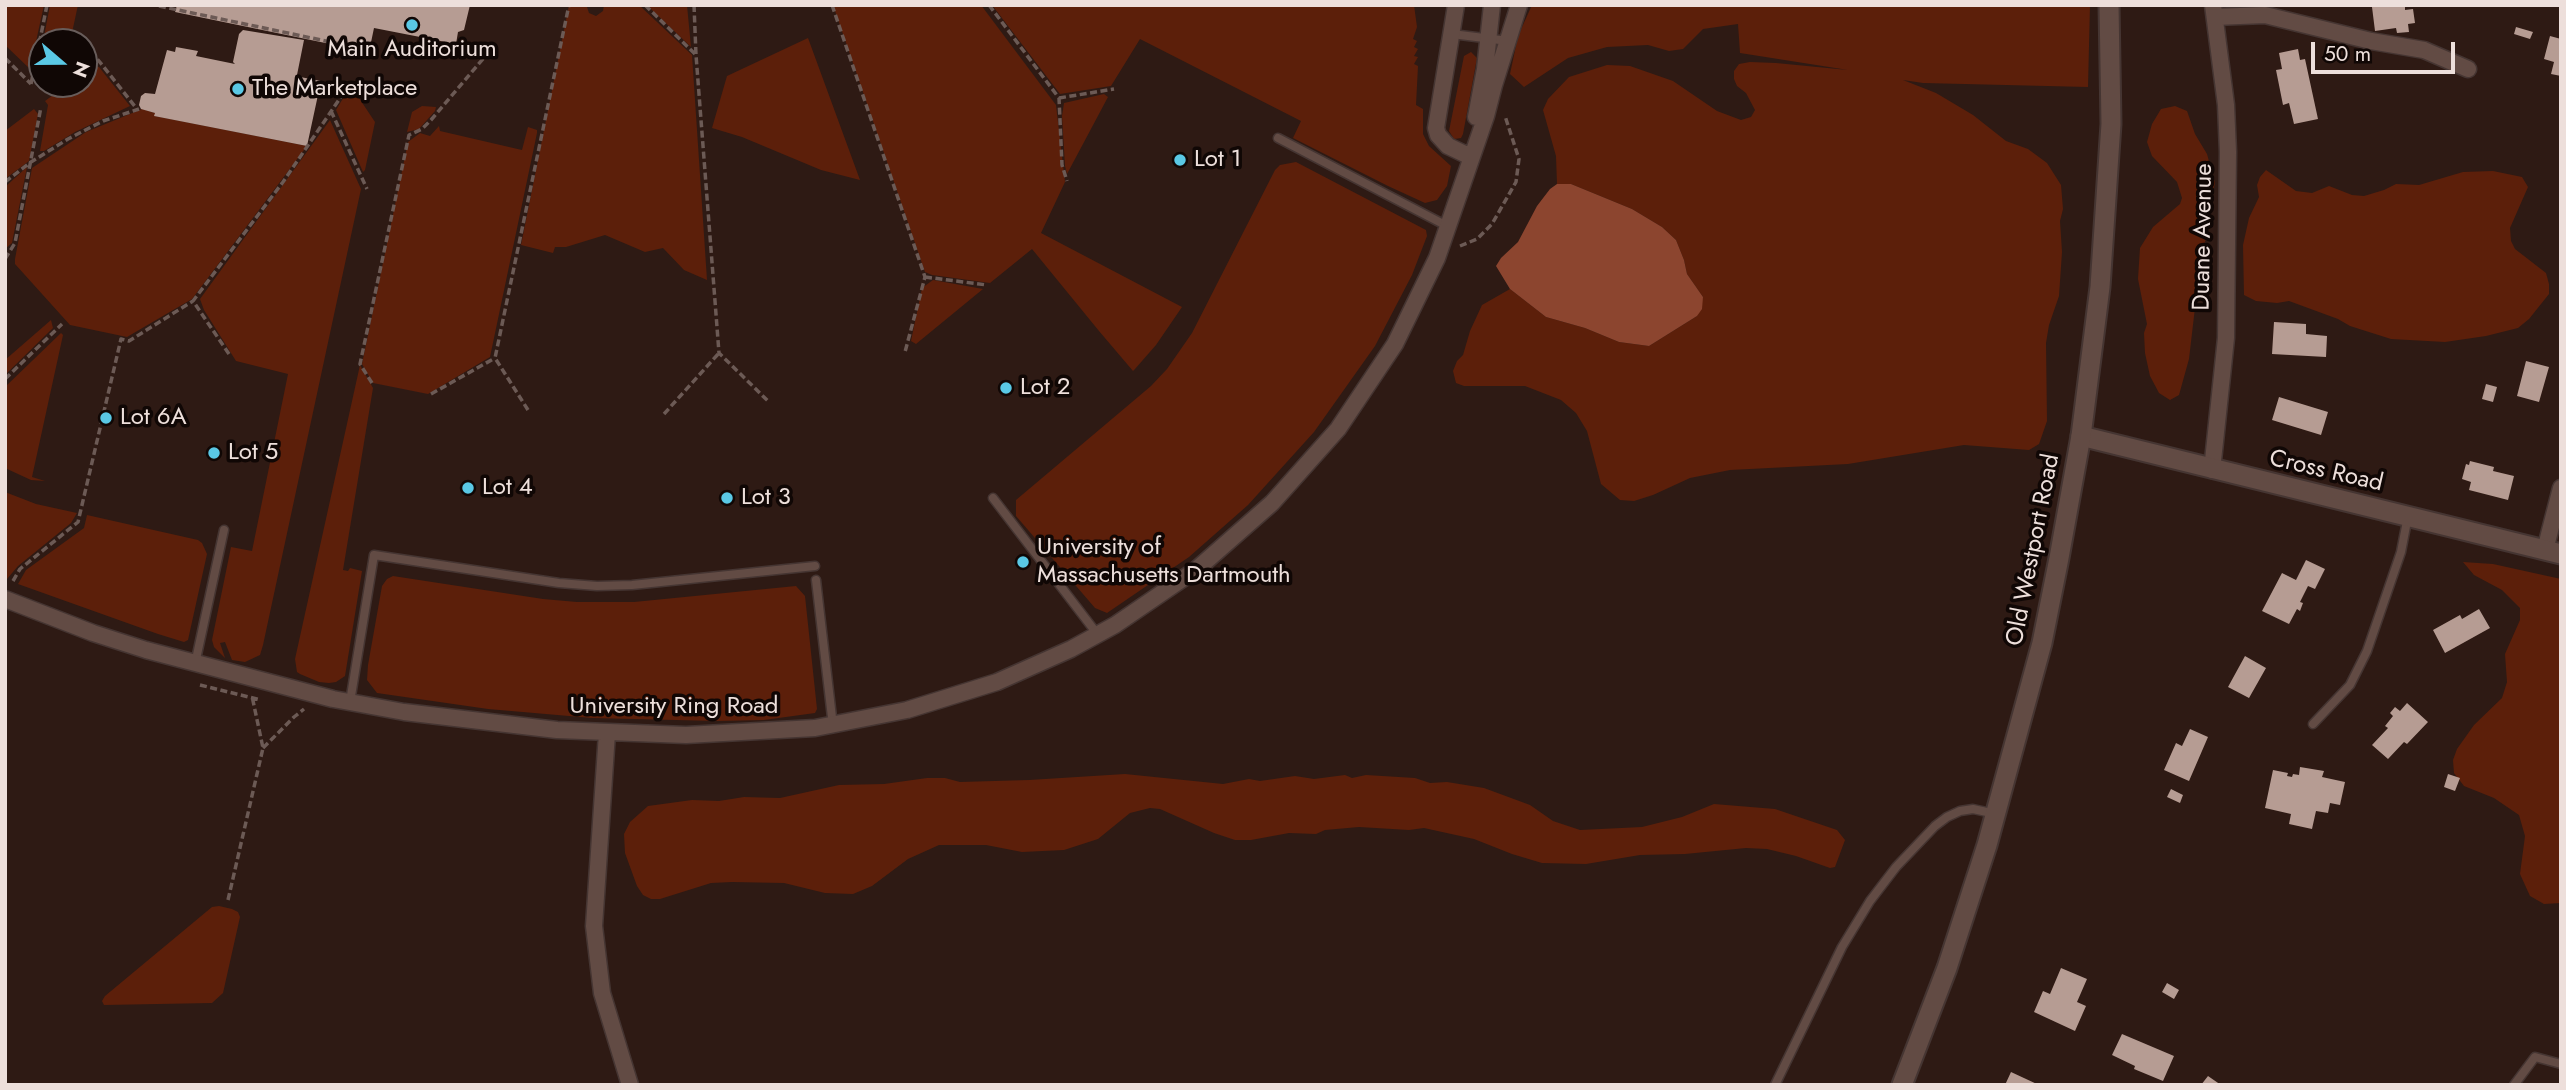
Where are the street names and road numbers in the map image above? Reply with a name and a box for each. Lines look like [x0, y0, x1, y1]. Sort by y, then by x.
street label: Duane Avenue [2188, 163, 2220, 311]
street label: Cross Road [2266, 445, 2386, 499]
street label: Old Westport Road [2001, 452, 2067, 648]
street label: University Ring Road [569, 693, 779, 721]

